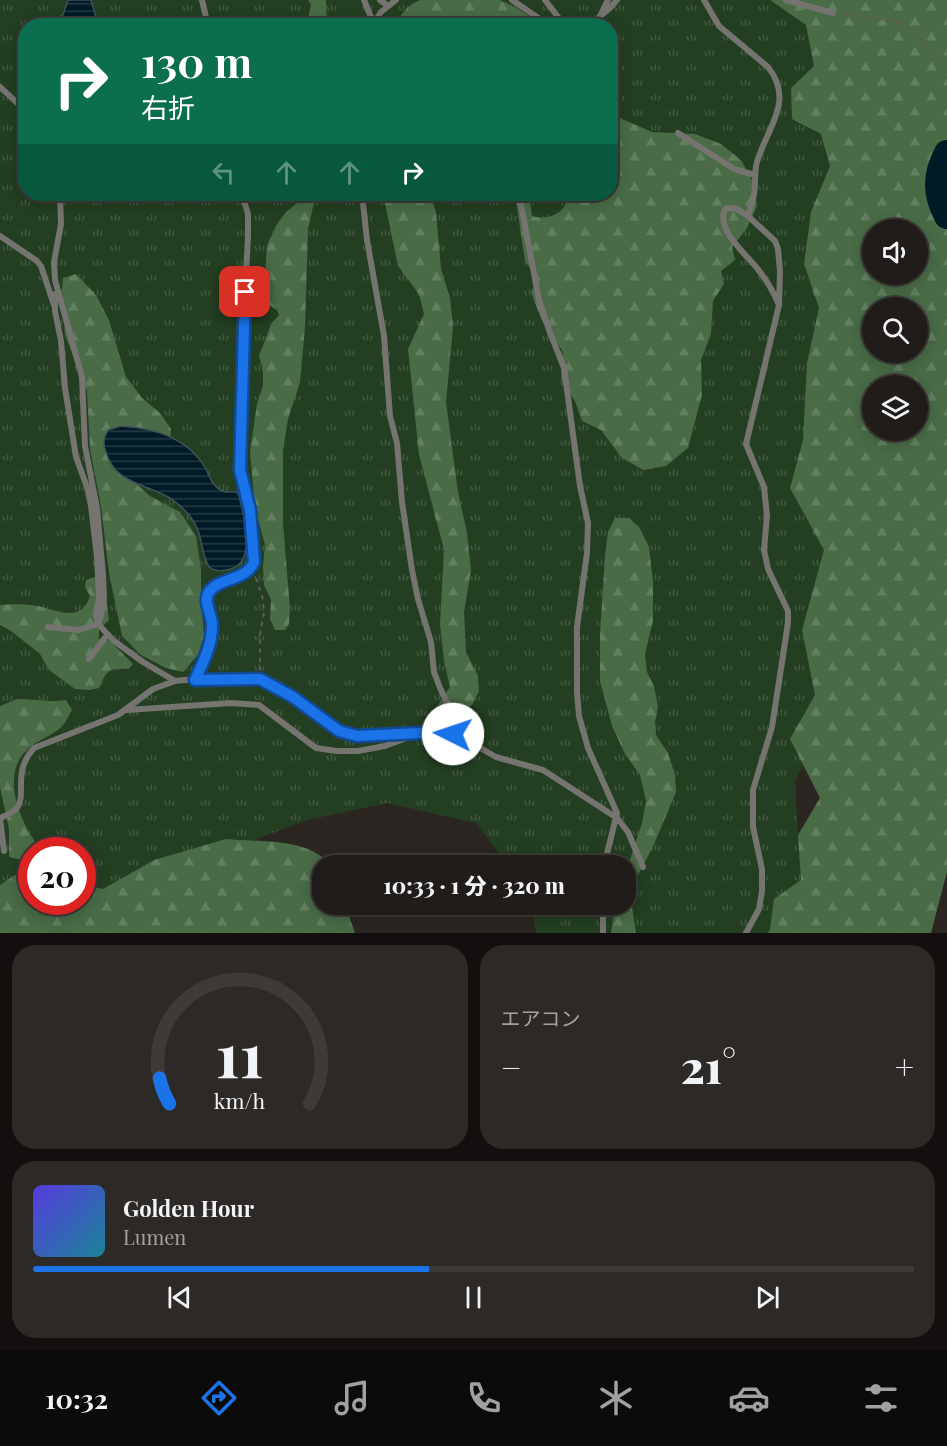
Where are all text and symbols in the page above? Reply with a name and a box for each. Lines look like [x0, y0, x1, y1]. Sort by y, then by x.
text: 130 m [141, 33, 252, 89]
icon: right [42, 42, 120, 120]
text: 右折 [141, 89, 195, 125]
icon: left [207, 156, 240, 189]
icon: ahead [270, 156, 303, 189]
icon: ahead [333, 156, 366, 189]
icon: right [396, 156, 429, 189]
map controls [862, 219, 928, 441]
button: sound [862, 219, 928, 285]
pin [219, 266, 270, 317]
icon: arrive [228, 275, 261, 308]
button: search [862, 297, 928, 363]
button: layers [862, 375, 928, 441]
position arrow [421, 702, 485, 766]
speed limit sign: 20 [18, 837, 96, 915]
text: 10:33 · 1 分 · 320 m [383, 870, 565, 900]
text: エアコン [501, 1004, 581, 1031]
text: 11 [216, 1010, 264, 1094]
text: 21° [681, 1035, 736, 1095]
text: − [501, 1044, 522, 1088]
text: + [895, 1044, 914, 1088]
text: km/h [214, 1086, 266, 1114]
text: Golden Hour [123, 1193, 254, 1223]
text: Lumen [123, 1223, 186, 1250]
icon: previous [163, 1281, 196, 1314]
icon: pause [457, 1281, 490, 1314]
icon: next [751, 1281, 784, 1314]
icon: directions [198, 1377, 240, 1419]
icon: music [331, 1377, 373, 1419]
icon: phone [463, 1377, 505, 1419]
icon: climate [595, 1377, 637, 1419]
icon: car [728, 1377, 770, 1419]
icon: filters [860, 1377, 902, 1419]
text: 10:32 [45, 1380, 108, 1416]

